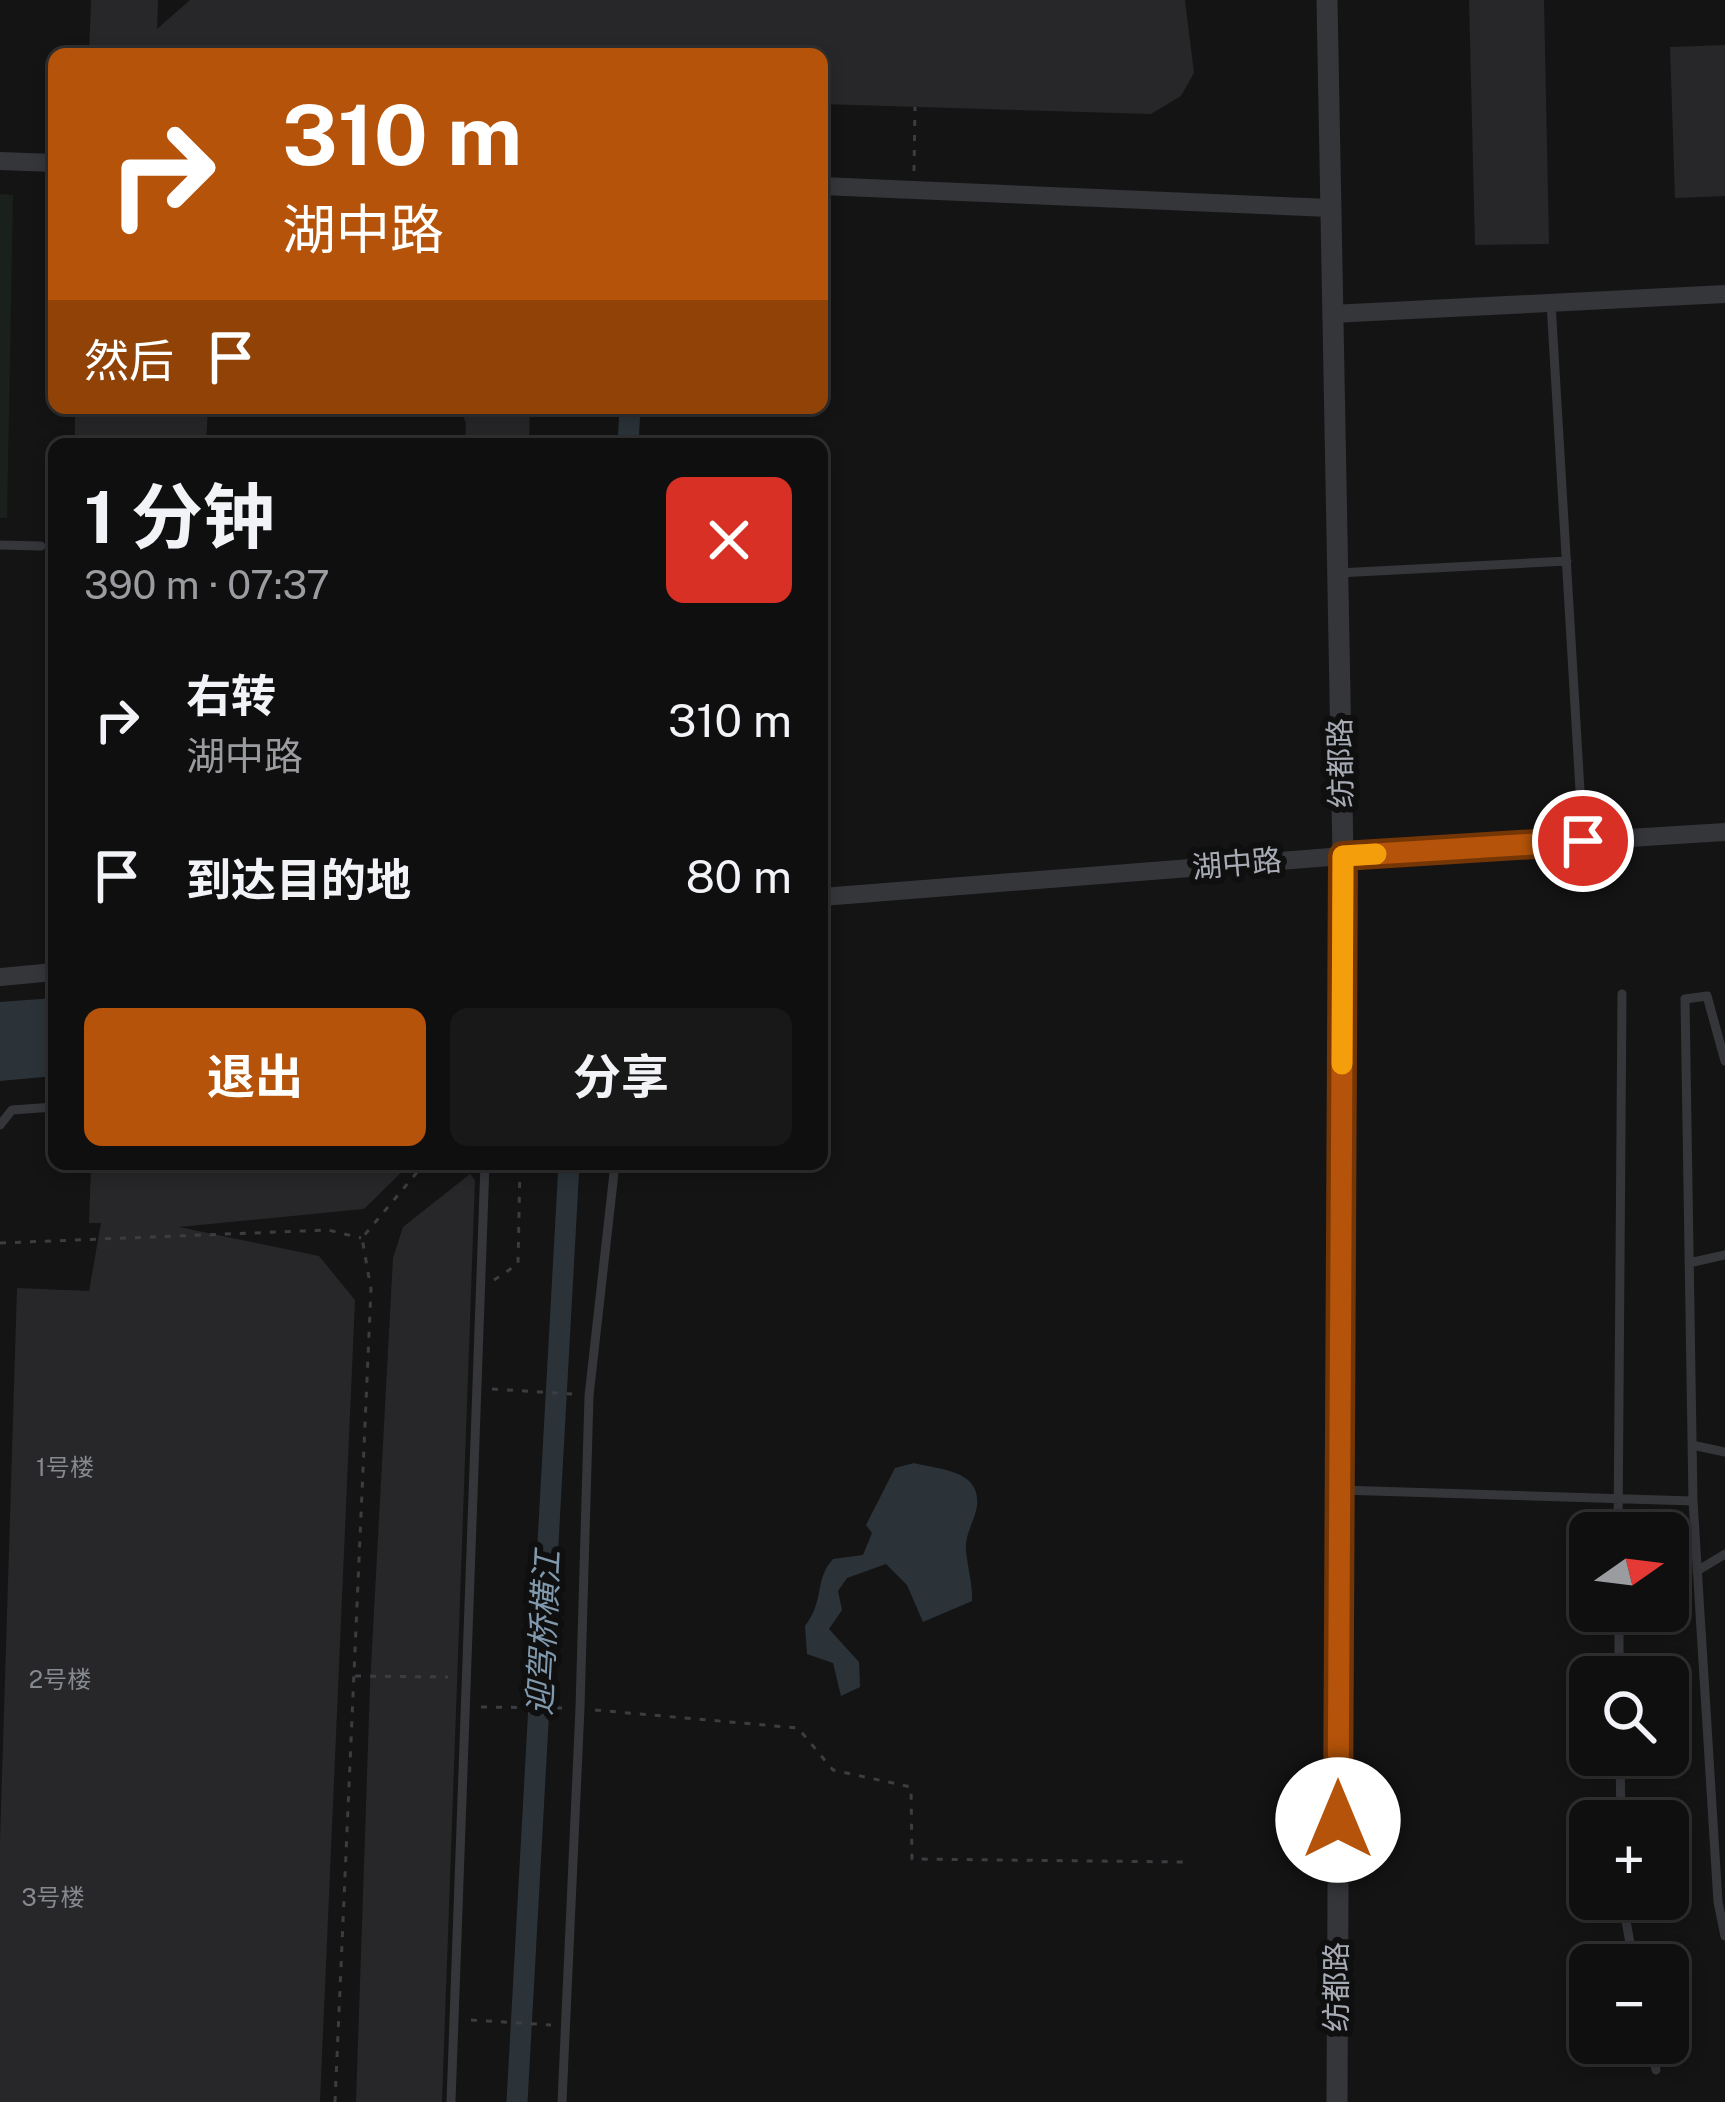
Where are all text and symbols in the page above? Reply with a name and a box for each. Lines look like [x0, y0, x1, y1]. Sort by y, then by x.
text: 310 m [282, 85, 522, 184]
icon: right [84, 96, 240, 252]
text: 湖中路 [282, 198, 444, 261]
icon: arrive [198, 324, 264, 390]
text: 然后 [84, 334, 174, 387]
text: 1 分钟 [84, 475, 275, 559]
button: close [666, 477, 792, 603]
text: 390 m · 07:37 [84, 562, 330, 608]
text: 右转 [186, 669, 276, 722]
icon: right [84, 687, 150, 753]
text: 310 m [668, 694, 792, 747]
street label: 纺都路 [1321, 718, 1359, 808]
text: 湖中路 [186, 733, 303, 779]
pin [1532, 790, 1634, 892]
icon: arrive [1550, 808, 1616, 874]
street label: 湖中路 [1191, 841, 1283, 885]
icon: arrive [84, 843, 150, 909]
text: 80 m [686, 850, 792, 903]
text: 到达目的地 [186, 853, 411, 906]
button: 退出 [84, 1008, 426, 1146]
button: 分享 [450, 1008, 792, 1146]
house number: 1号楼 [36, 1453, 94, 1481]
north arrow [1569, 1512, 1689, 1632]
map controls [1569, 1512, 1689, 2064]
water label: 迎驾桥横江 [520, 1547, 566, 1716]
button: search [1569, 1656, 1689, 1776]
house number: 2号楼 [29, 1665, 91, 1693]
position arrow [1275, 1757, 1401, 1883]
button: + [1569, 1800, 1689, 1920]
house number: 3号楼 [21, 1883, 85, 1911]
street label: 纺都路 [1318, 1942, 1354, 2032]
button: − [1569, 1944, 1689, 2064]

